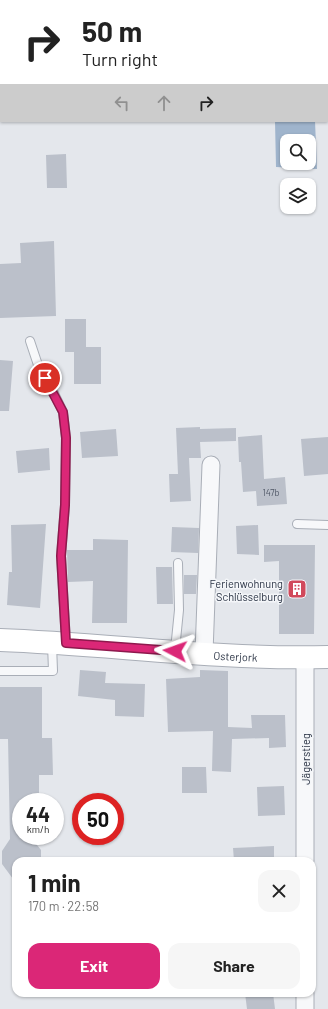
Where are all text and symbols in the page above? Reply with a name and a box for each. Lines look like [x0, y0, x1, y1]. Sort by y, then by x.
text: 50 m [82, 14, 142, 48]
icon: right [16, 16, 68, 68]
text: Turn right [82, 48, 158, 70]
icon: left [111, 92, 133, 114]
icon: ahead [153, 92, 175, 114]
icon: right [195, 92, 217, 114]
map controls [280, 134, 316, 214]
button: search [280, 134, 316, 170]
button: layers [280, 178, 316, 214]
pin [28, 361, 62, 395]
icon: arrive [34, 367, 56, 389]
house number: 147b [262, 487, 280, 498]
place label: Ferienwohnung Schlüsselburg [210, 577, 283, 603]
building icon: Ferienwohnung Schlüsselburg [286, 578, 308, 600]
position arrow [154, 630, 196, 672]
street label: Osterjork [213, 648, 258, 663]
street label: Jägerstieg [299, 733, 312, 785]
speed limit sign: 50 [72, 793, 124, 845]
text: 44 [26, 802, 50, 826]
text: km/h [27, 823, 49, 835]
text: 1 min [28, 868, 81, 897]
button: close [258, 870, 300, 912]
text: 170 m · 22:58 [28, 898, 99, 914]
button: Exit [28, 943, 160, 989]
button: Share [168, 943, 300, 989]

